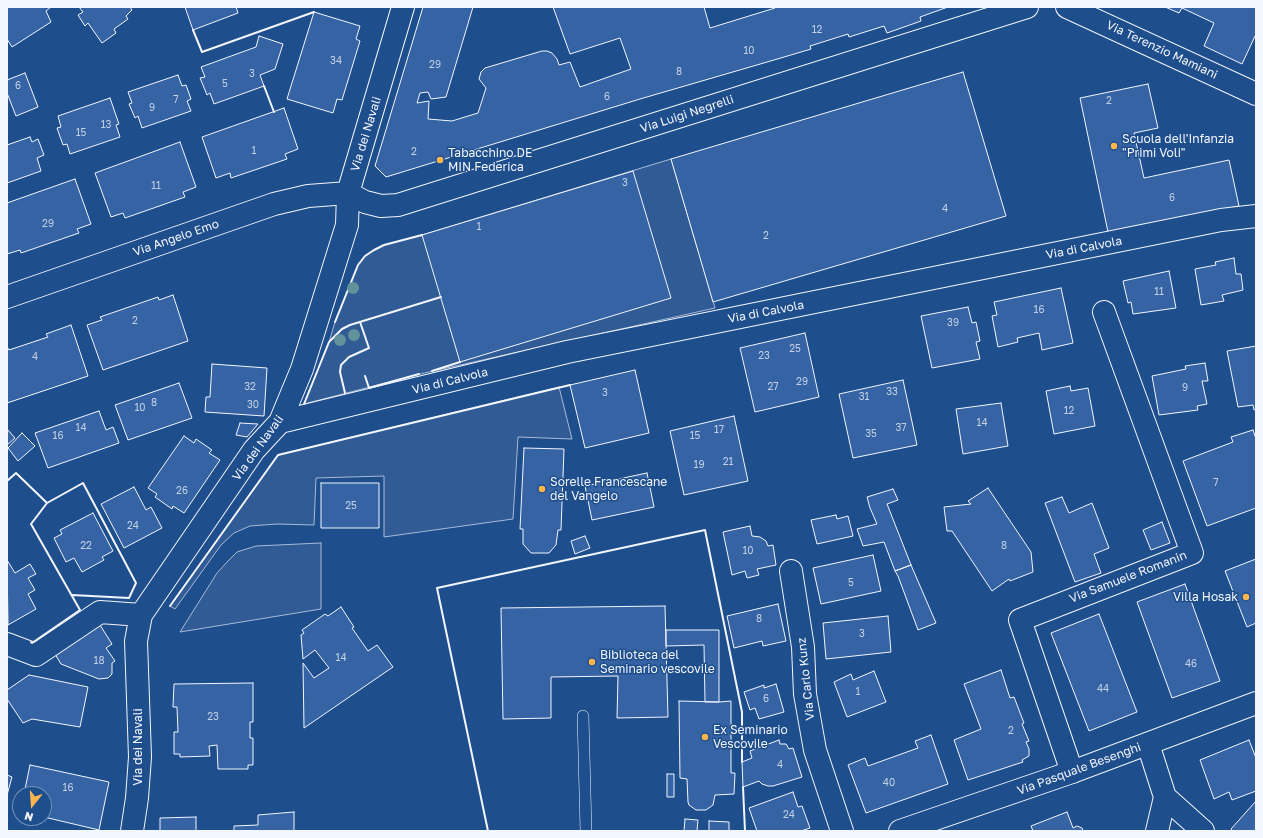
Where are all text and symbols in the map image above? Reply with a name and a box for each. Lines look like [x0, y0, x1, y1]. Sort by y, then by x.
street label: Via Terenzio Mamiani [1104, 18, 1220, 82]
house number: 12 [812, 24, 822, 36]
house number: 10 [743, 45, 755, 57]
house number: 34 [330, 55, 342, 67]
house number: 29 [429, 59, 441, 71]
house number: 8 [676, 66, 682, 78]
house number: 3 [249, 68, 255, 80]
house number: 5 [222, 78, 228, 90]
house number: 6 [15, 80, 21, 92]
house number: 6 [604, 91, 610, 103]
street label: Via Luigi Negrelli [638, 92, 736, 136]
house number: 7 [173, 94, 179, 106]
street label: Via dei Navali [348, 95, 384, 173]
house number: 2 [1106, 95, 1112, 107]
house number: 9 [149, 102, 155, 114]
house number: 13 [101, 119, 111, 131]
house number: 15 [76, 127, 86, 139]
place label: Scuola dell'Infanzia "Primi Voli" [1122, 132, 1234, 160]
marker: Scuola dell'Infanzia "Primi Voli" [1109, 141, 1119, 151]
house number: 1 [252, 145, 256, 157]
house number: 2 [411, 146, 417, 158]
place label: Tabacchino DE MIN Federica [448, 146, 532, 174]
marker: Tabacchino DE MIN Federica [435, 155, 445, 165]
house number: 3 [622, 177, 628, 189]
house number: 11 [151, 180, 161, 192]
house number: 6 [1169, 192, 1175, 204]
house number: 4 [942, 203, 948, 215]
street label: Via Angelo Emo [131, 217, 221, 259]
house number: 29 [42, 218, 54, 230]
house number: 1 [477, 221, 481, 233]
house number: 2 [763, 230, 769, 242]
street label: Via di Calvola [1045, 234, 1123, 262]
house number: 11 [1154, 286, 1164, 298]
street label: Via di Calvola [727, 298, 805, 326]
house number: 16 [1034, 304, 1044, 316]
house number: 2 [132, 315, 138, 327]
house number: 39 [947, 317, 959, 329]
house number: 25 [789, 343, 801, 355]
house number: 23 [758, 350, 770, 362]
house number: 4 [32, 351, 38, 363]
street label: Via di Calvola [411, 365, 489, 397]
house number: 29 [796, 376, 808, 388]
house number: 32 [244, 381, 256, 393]
house number: 27 [767, 381, 779, 393]
house number: 9 [1182, 382, 1188, 394]
house number: 33 [886, 386, 898, 398]
house number: 3 [602, 387, 608, 399]
house number: 31 [859, 391, 869, 403]
house number: 8 [151, 397, 157, 409]
house number: 30 [247, 399, 259, 411]
house number: 10 [134, 402, 146, 414]
house number: 12 [1064, 405, 1074, 417]
street label: Via dei Navali [229, 412, 287, 484]
house number: 14 [977, 417, 987, 429]
house number: 14 [76, 422, 86, 434]
house number: 37 [895, 422, 907, 434]
house number: 17 [714, 424, 724, 436]
house number: 35 [865, 428, 877, 440]
house number: 16 [53, 430, 63, 442]
house number: 15 [690, 430, 700, 442]
house number: 21 [723, 456, 733, 468]
house number: 19 [694, 459, 704, 471]
place label: Sorelle Francescane del Vangelo [550, 475, 667, 503]
house number: 7 [1213, 477, 1219, 489]
marker: Sorelle Francescane del Vangelo [537, 484, 547, 494]
house number: 26 [176, 485, 188, 497]
house number: 25 [345, 500, 357, 512]
house number: 24 [127, 520, 139, 532]
house number: 22 [80, 540, 92, 552]
house number: 8 [1001, 540, 1007, 552]
house number: 10 [742, 545, 754, 557]
street label: Via Samuele Romanin [1067, 548, 1189, 606]
house number: 5 [848, 577, 854, 589]
place label: Villa Hosak [1173, 590, 1238, 604]
marker: Villa Hosak [1241, 592, 1251, 602]
house number: 8 [756, 613, 762, 625]
house number: 3 [859, 628, 865, 640]
street label: Via Carlo Kunz [794, 637, 818, 721]
place label: Biblioteca del Seminario vescovile [600, 648, 715, 676]
house number: 14 [336, 652, 346, 664]
house number: 18 [94, 655, 104, 667]
marker: Biblioteca del Seminario vescovile [587, 657, 597, 667]
house number: 46 [1185, 658, 1197, 670]
house number: 44 [1097, 683, 1109, 695]
house number: 1 [856, 686, 860, 698]
house number: 6 [763, 693, 769, 705]
street label: Via dei Navali [131, 708, 145, 786]
house number: 23 [207, 711, 219, 723]
place label: Ex Seminario Vescovile [713, 723, 788, 751]
house number: 2 [1008, 725, 1014, 737]
marker: Ex Seminario Vescovile [700, 732, 710, 742]
street label: Via Pasquale Besenghi [1015, 740, 1143, 798]
house number: 4 [777, 759, 783, 771]
house number: 40 [883, 777, 895, 789]
house number: 16 [63, 782, 73, 794]
north arrow [12, 786, 52, 826]
house number: 24 [783, 809, 795, 821]
text: N [23, 810, 35, 824]

